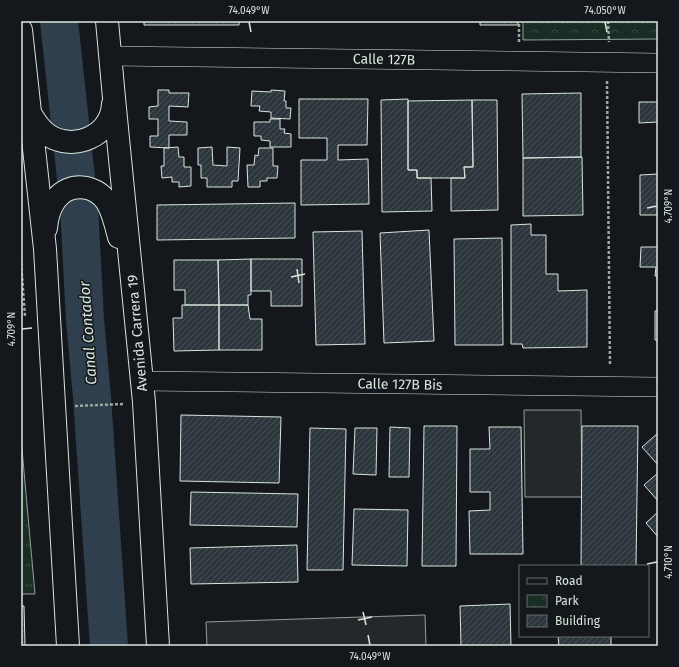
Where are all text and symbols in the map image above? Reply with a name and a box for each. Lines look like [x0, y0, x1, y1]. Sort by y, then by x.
text: 74.049°W [228, 5, 270, 17]
text: 74.050°W [584, 5, 626, 17]
street label: Calle 127B [353, 50, 415, 69]
text: 4.709°N [663, 189, 675, 223]
street label: Avenida Carrera 19 [124, 274, 151, 392]
water label: Canal Contador [75, 279, 101, 386]
text: 4.709°N [6, 312, 18, 346]
street label: Calle 127B Bis [357, 375, 443, 394]
text: 4.710°N [663, 545, 675, 579]
legend [519, 565, 649, 637]
text: Road [555, 574, 583, 588]
text: Park [555, 594, 579, 608]
text: Building [555, 614, 601, 628]
text: 74.049°W [349, 651, 391, 663]

